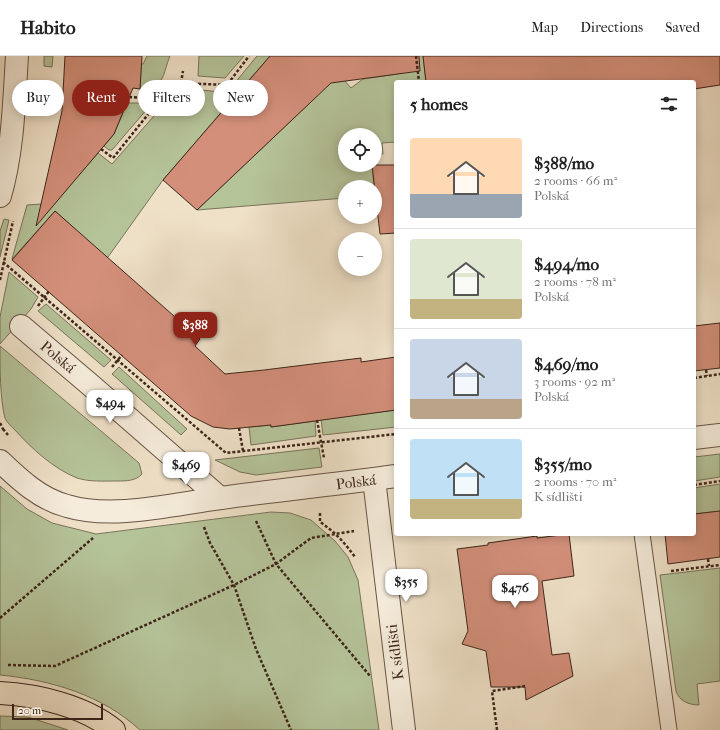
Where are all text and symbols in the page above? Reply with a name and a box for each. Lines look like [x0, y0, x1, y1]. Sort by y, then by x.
text: Habito [20, 17, 76, 39]
text: Map [531, 19, 558, 36]
text: Directions [580, 19, 643, 36]
text: Saved [665, 19, 700, 36]
chip: Buy [12, 80, 64, 116]
chip: Rent [72, 80, 130, 116]
chip: Filters [138, 80, 205, 116]
chip: New [213, 80, 268, 116]
icon: filters [658, 93, 680, 115]
text: 5 homes [410, 94, 468, 114]
map controls [338, 128, 382, 276]
button: locate [338, 128, 382, 172]
text: $388/mo [534, 153, 594, 173]
icon: home [442, 154, 490, 202]
text: 2 rooms · 66 m² [534, 173, 617, 188]
button: + [338, 180, 382, 224]
text: Polská [534, 188, 569, 203]
button: − [338, 232, 382, 276]
text: $494/mo [534, 254, 599, 274]
icon: home [442, 255, 490, 303]
text: 2 rooms · 78 m² [534, 274, 616, 289]
text: Polská [534, 289, 569, 304]
pin: $388 [171, 312, 219, 346]
text: $388 [182, 317, 208, 332]
street label: Polská [37, 337, 80, 378]
text: $469/mo [534, 354, 598, 374]
icon: home [442, 355, 490, 403]
text: 3 rooms · 92 m² [534, 374, 615, 389]
text: Polská [534, 389, 569, 404]
pin: $494 [86, 390, 134, 424]
text: $494 [95, 395, 125, 410]
pin: $469 [162, 452, 210, 486]
text: $355/mo [534, 454, 592, 474]
icon: home [442, 455, 490, 503]
text: $469 [172, 457, 200, 472]
street label: Polská [335, 470, 378, 493]
text: 2 rooms · 70 m² [534, 474, 617, 489]
text: K sídlišti [534, 489, 583, 504]
pin: $355 [382, 569, 430, 603]
text: $355 [394, 574, 418, 589]
pin: $476 [491, 575, 539, 609]
text: $476 [501, 580, 529, 595]
street label: K sídlišti [383, 623, 407, 681]
scale bar [12, 702, 103, 721]
text: 20 m [18, 704, 41, 717]

